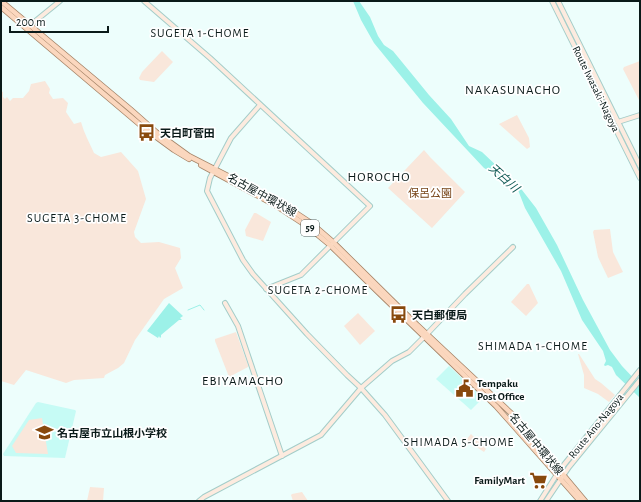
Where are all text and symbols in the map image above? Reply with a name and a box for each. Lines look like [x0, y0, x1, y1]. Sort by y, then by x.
scale bar [10, 8, 108, 34]
text: 200 m [16, 16, 46, 28]
district label: SUGETA 1-CHOME [150, 27, 250, 39]
street label: Route Iwasaki-Nagoya [570, 44, 622, 134]
district label: NAKASUNACHO [465, 84, 561, 97]
bus stop icon: 天白町菅田 [137, 123, 157, 143]
place label: 天白町菅田 [160, 127, 215, 139]
water label: 天白川 [487, 161, 524, 196]
street label: 名古屋中環状線 [226, 171, 299, 218]
district label: HOROCHO [348, 171, 410, 184]
park label: 保呂公園 [408, 187, 452, 199]
district label: SUGETA 3-CHOME [27, 212, 127, 224]
road number: 59 [301, 220, 319, 236]
district label: SUGETA 2-CHOME [268, 284, 368, 296]
bus stop icon: 天白郵便局 [389, 305, 409, 325]
place label: 天白郵便局 [412, 309, 467, 321]
district label: SHIMADA 1-CHOME [478, 340, 588, 352]
district label: EBIYAMACHO [202, 375, 284, 388]
place label: Tempaku Post Office [477, 378, 524, 402]
public building icon: Tempaku Post Office [454, 379, 474, 399]
street label: Route Ano-Nagoya [567, 391, 625, 461]
street label: 名古屋中環状線 [507, 410, 566, 477]
school or university icon: 名古屋市立山根小学校 [34, 423, 54, 443]
place label: 名古屋市立山根小学校 [57, 427, 167, 439]
district label: SHIMADA 5-CHOME [404, 436, 514, 448]
supermarket icon: FamilyMart [528, 470, 548, 490]
place label: FamilyMart [474, 475, 525, 486]

